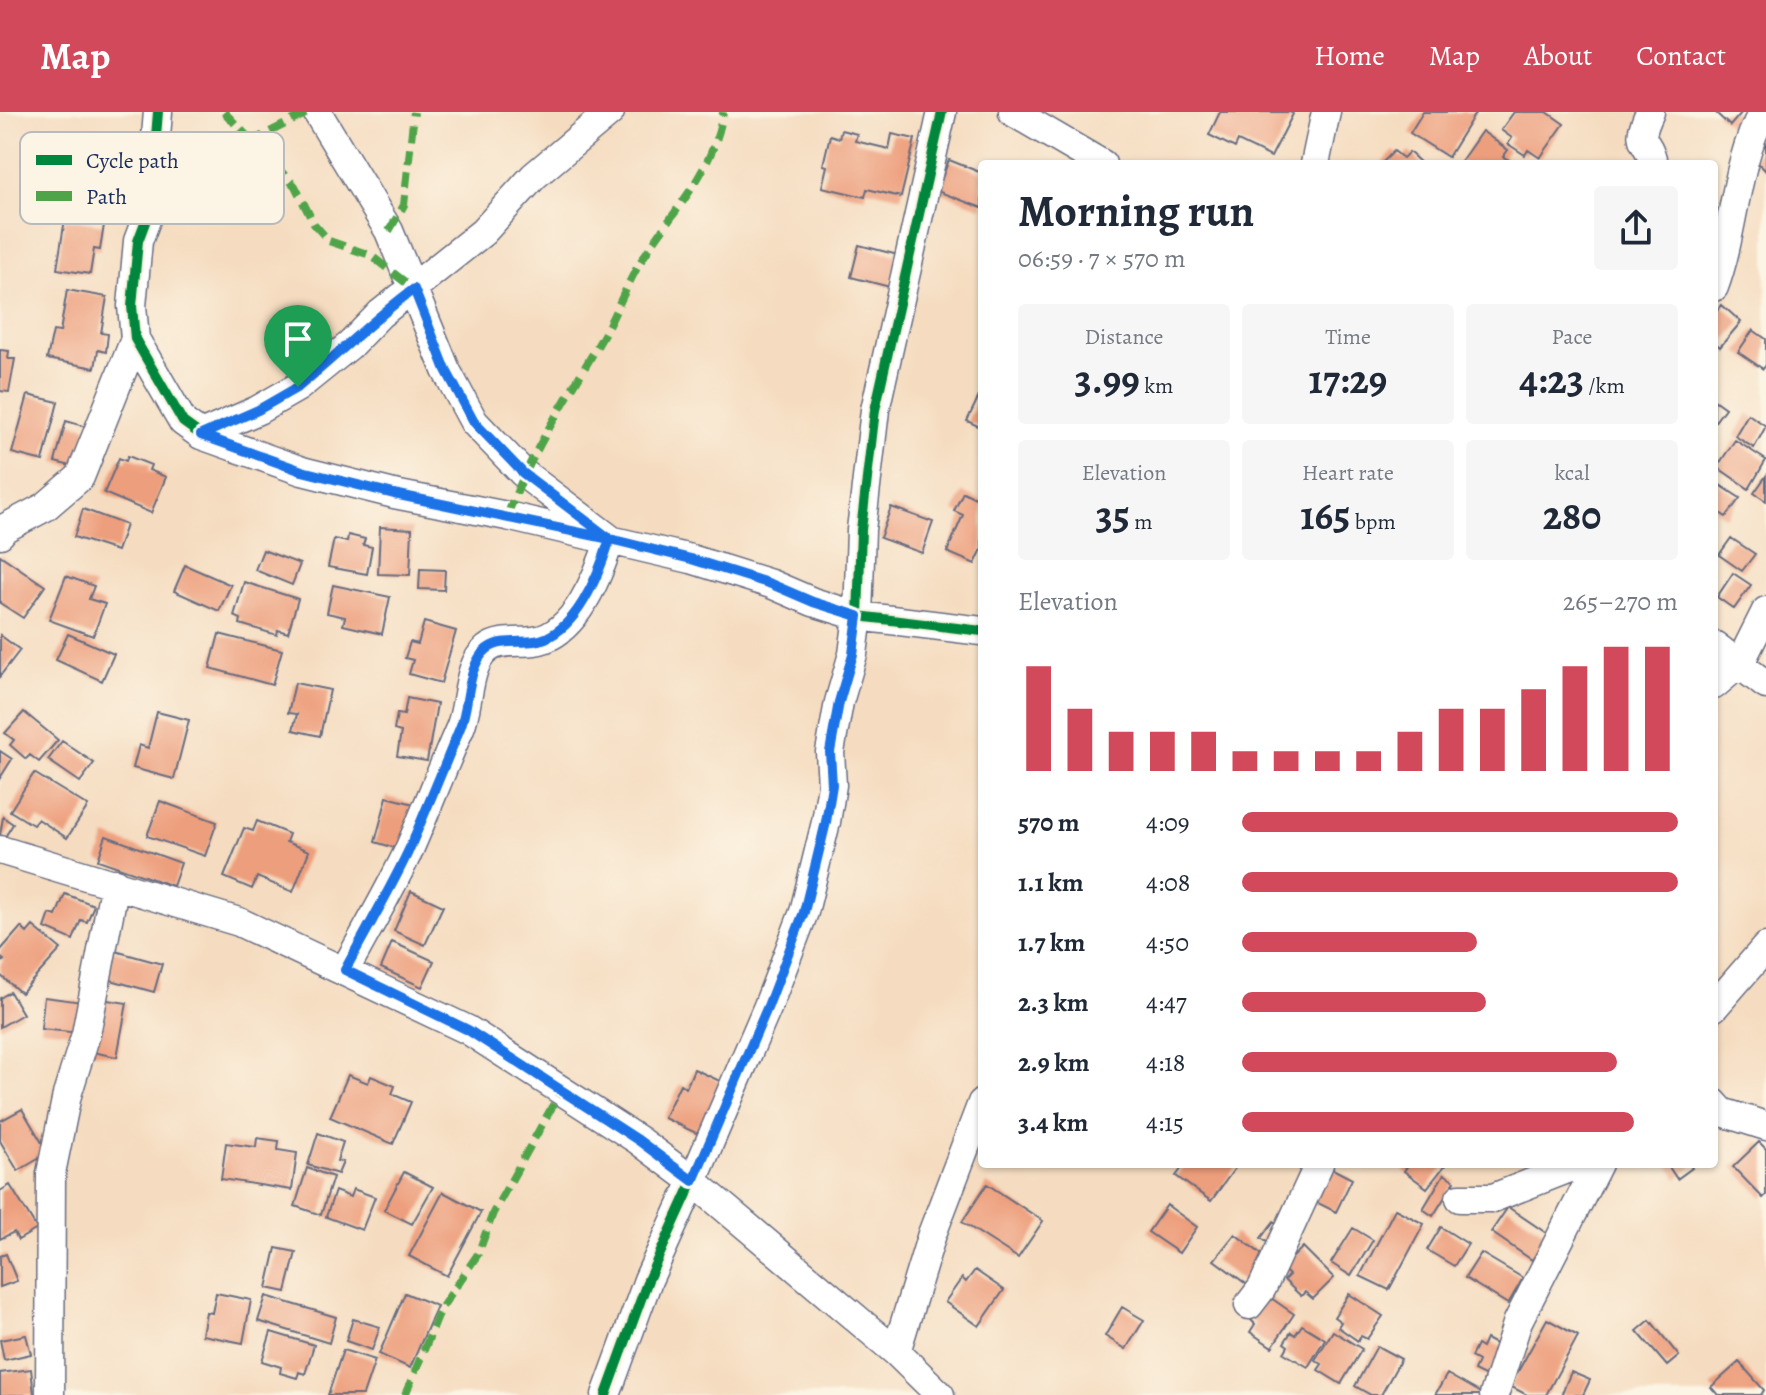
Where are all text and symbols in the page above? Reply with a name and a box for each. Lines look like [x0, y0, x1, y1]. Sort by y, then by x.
text: Map [40, 30, 110, 82]
text: Home [1314, 37, 1385, 75]
text: Map [1429, 37, 1480, 75]
text: About [1524, 37, 1592, 75]
text: Contact [1636, 37, 1726, 75]
legend [20, 132, 284, 224]
text: Cycle path [86, 146, 179, 176]
text: Morning run [1018, 181, 1254, 241]
text: Path [86, 182, 127, 212]
button: share [1594, 186, 1678, 270]
text: 06:59 · 7 × 570 m [1018, 241, 1186, 276]
pin [264, 305, 332, 387]
icon: arrive [276, 317, 320, 361]
text: Distance [1085, 322, 1163, 352]
text: Time [1325, 322, 1371, 352]
text: Pace [1552, 322, 1592, 352]
text: 3.99 [1075, 352, 1140, 407]
text: 17:29 [1309, 352, 1387, 407]
text: 4:23 [1519, 352, 1584, 407]
text: km [1140, 371, 1173, 401]
text: /km [1584, 371, 1625, 401]
text: Elevation [1082, 458, 1166, 488]
text: Heart rate [1302, 458, 1394, 488]
text: kcal [1554, 458, 1590, 488]
text: 35 [1096, 488, 1130, 543]
text: 165 [1300, 488, 1350, 543]
text: 280 [1543, 488, 1601, 543]
text: m [1130, 507, 1152, 537]
text: bpm [1350, 507, 1396, 537]
text: Elevation [1018, 584, 1118, 619]
text: 265–270 m [1563, 584, 1678, 619]
text: 570 m [1018, 805, 1080, 840]
text: 4:09 [1146, 805, 1190, 840]
text: 1.1 km [1018, 865, 1084, 900]
text: 4:08 [1146, 865, 1190, 900]
text: 1.7 km [1018, 925, 1085, 960]
text: 4:50 [1146, 925, 1189, 960]
text: 2.3 km [1018, 985, 1089, 1020]
text: 4:47 [1146, 985, 1187, 1020]
text: 2.9 km [1018, 1045, 1090, 1080]
text: 4:18 [1146, 1045, 1185, 1080]
text: 3.4 km [1018, 1105, 1088, 1140]
text: 4:15 [1146, 1105, 1184, 1140]

